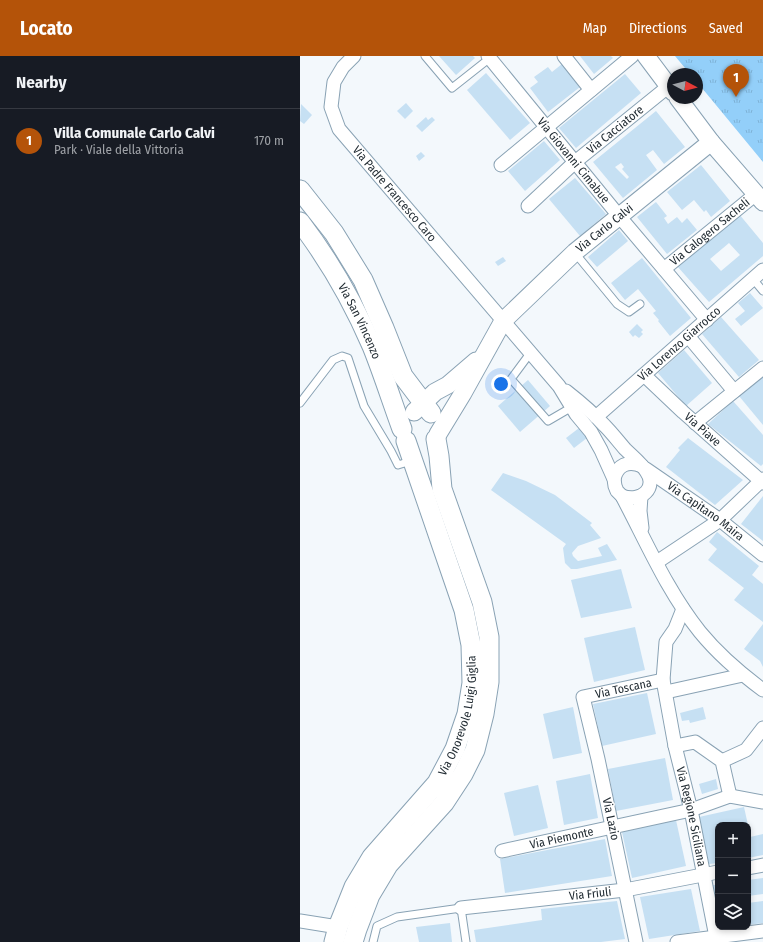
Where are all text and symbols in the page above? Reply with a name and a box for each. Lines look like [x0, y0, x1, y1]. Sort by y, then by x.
text: Locato [20, 17, 73, 40]
text: Map [583, 20, 607, 37]
text: Directions [629, 20, 687, 37]
text: Saved [709, 20, 743, 37]
pin: 1 [723, 64, 749, 97]
north arrow [667, 68, 703, 104]
text: Nearby [16, 72, 67, 93]
street label: Via Cacciatore [584, 103, 646, 157]
street label: Via Giovanni Cimabue [534, 115, 613, 206]
text: Villa Comunale Carlo Calvi [54, 124, 215, 142]
text: 1 [26, 133, 32, 148]
text: 170 m [254, 133, 284, 148]
text: Park · Viale della Vittoria [54, 142, 184, 157]
street label: Via Padre Francesco Caro [350, 143, 439, 245]
street label: Via Calogero Sacheli [667, 195, 752, 268]
street label: Via Carlo Calvi [573, 201, 636, 255]
street label: Via San Vincenzo [335, 281, 383, 361]
street label: Via Lorenzo Giarrocco [635, 304, 724, 384]
your location [491, 374, 511, 394]
street label: Via Piave [681, 410, 724, 449]
street label: Via Capitano Maira [664, 479, 747, 544]
street label: Via Onorevole Luigi Giglia [435, 655, 479, 778]
street label: Via Toscana [594, 676, 653, 701]
street label: Via Regione Siciliana [673, 765, 709, 868]
street label: Via Lazio [600, 796, 622, 842]
map controls [715, 822, 751, 930]
button: + [715, 822, 751, 858]
street label: Via Piemonte [529, 824, 595, 852]
button: − [715, 858, 751, 894]
street label: Via Friuli [568, 885, 612, 903]
button: layers [715, 894, 751, 930]

